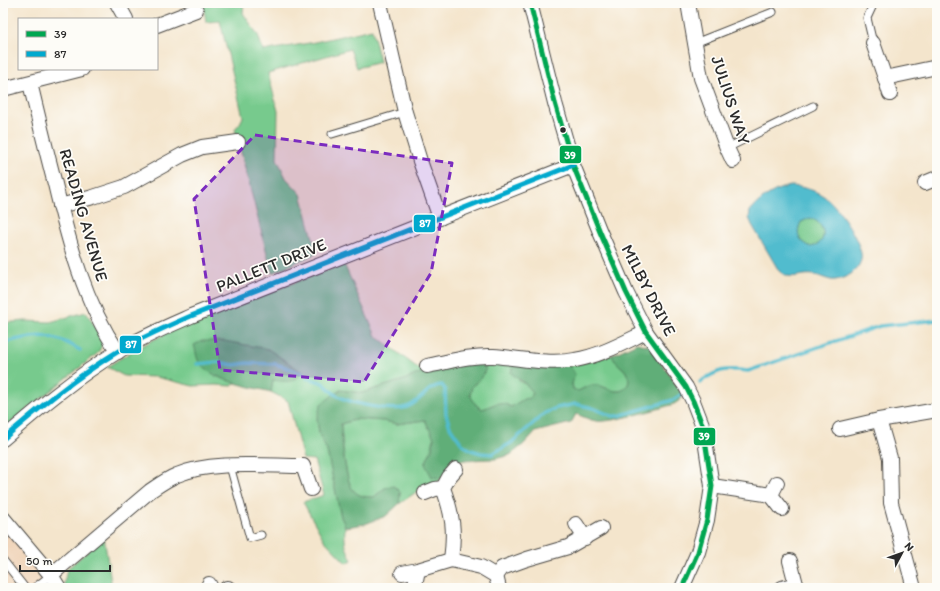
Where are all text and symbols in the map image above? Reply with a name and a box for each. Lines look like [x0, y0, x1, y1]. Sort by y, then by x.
legend [18, 18, 158, 70]
text: 39 [54, 27, 67, 41]
text: 87 [54, 47, 67, 61]
street label: JULIUS WAY [707, 53, 755, 147]
unlabelled marker [558, 125, 568, 135]
line badge: 39 [559, 145, 582, 164]
street label: READING AVENUE [55, 146, 113, 284]
text: 39 [564, 149, 576, 162]
line badge: 87 [413, 214, 436, 233]
text: 87 [419, 217, 431, 230]
street label: PALLETT DRIVE [213, 234, 329, 296]
street label: MILBY DRIVE [617, 241, 681, 339]
line badge: 87 [119, 335, 142, 354]
text: 87 [125, 338, 137, 351]
line badge: 39 [693, 427, 716, 446]
text: 39 [698, 430, 710, 443]
north arrow [882, 533, 922, 573]
text: N [902, 540, 917, 554]
scale bar [20, 547, 110, 573]
text: 50 m [26, 554, 52, 568]

